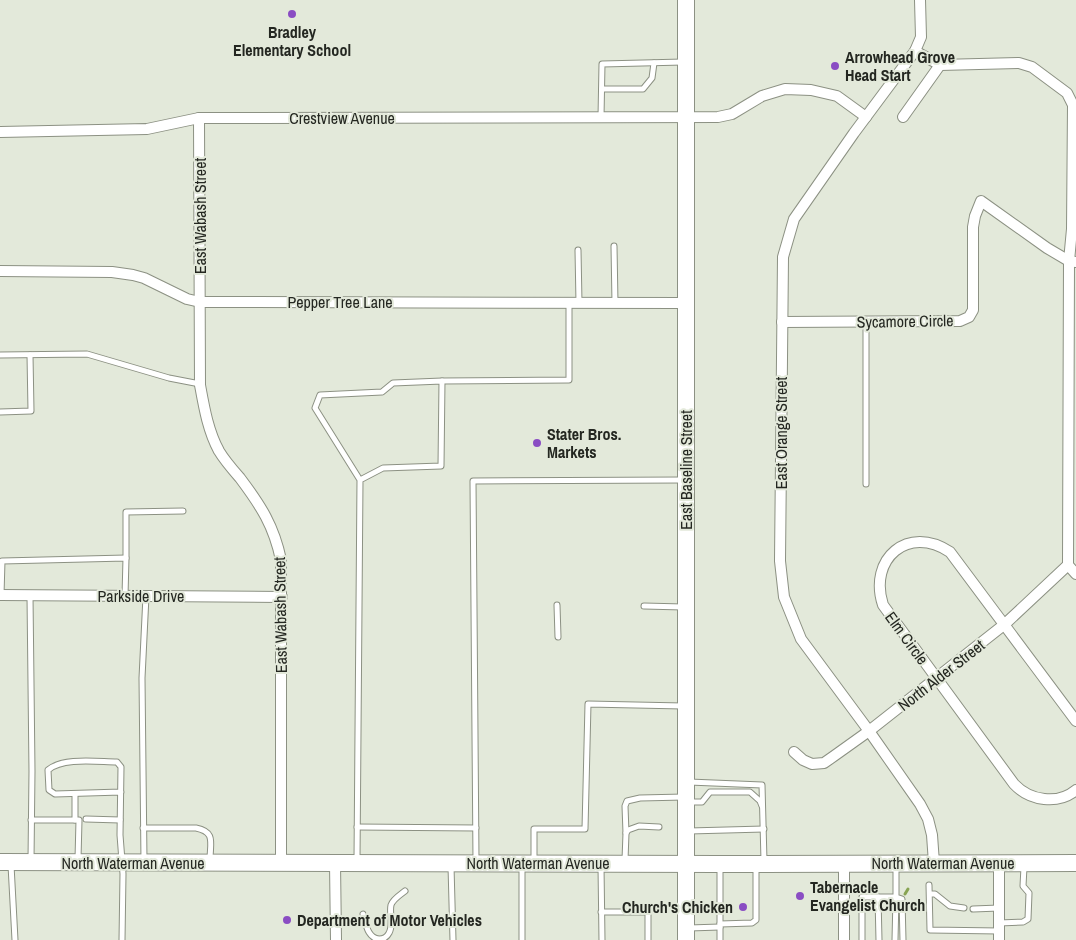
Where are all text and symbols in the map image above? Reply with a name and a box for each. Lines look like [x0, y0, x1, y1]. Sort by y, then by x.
marker: Bradley Elementary School [286, 8, 298, 20]
place label: Bradley Elementary School [233, 21, 351, 61]
place label: Arrowhead Grove Head Start [845, 46, 955, 86]
marker: Arrowhead Grove Head Start [829, 60, 841, 72]
street label: Crestview Avenue [289, 107, 395, 129]
street label: East Wabash Street [189, 158, 211, 274]
street label: Pepper Tree Lane [287, 291, 393, 313]
street label: Sycamore Circle [856, 309, 954, 333]
street label: East Orange Street [770, 376, 792, 489]
street label: East Baseline Street [675, 410, 697, 530]
place label: Stater Bros. Markets [547, 423, 621, 463]
marker: Stater Bros. Markets [531, 437, 543, 449]
street label: East Wabash Street [268, 556, 292, 673]
street label: Parkside Drive [98, 585, 184, 607]
street label: Elm Circle [880, 607, 934, 669]
street label: North Alder Street [893, 634, 989, 716]
street label: North Waterman Avenue [62, 852, 204, 874]
street label: North Waterman Avenue [467, 852, 609, 874]
street label: North Waterman Avenue [872, 852, 1014, 874]
place label: Tabernacle Evangelist Church [810, 876, 925, 916]
marker: Tabernacle Evangelist Church [794, 890, 806, 902]
place label: Church's Chicken [622, 896, 733, 918]
marker: Church's Chicken [737, 901, 749, 913]
place label: Department of Motor Vehicles [297, 909, 482, 931]
marker: Department of Motor Vehicles [281, 914, 293, 926]

